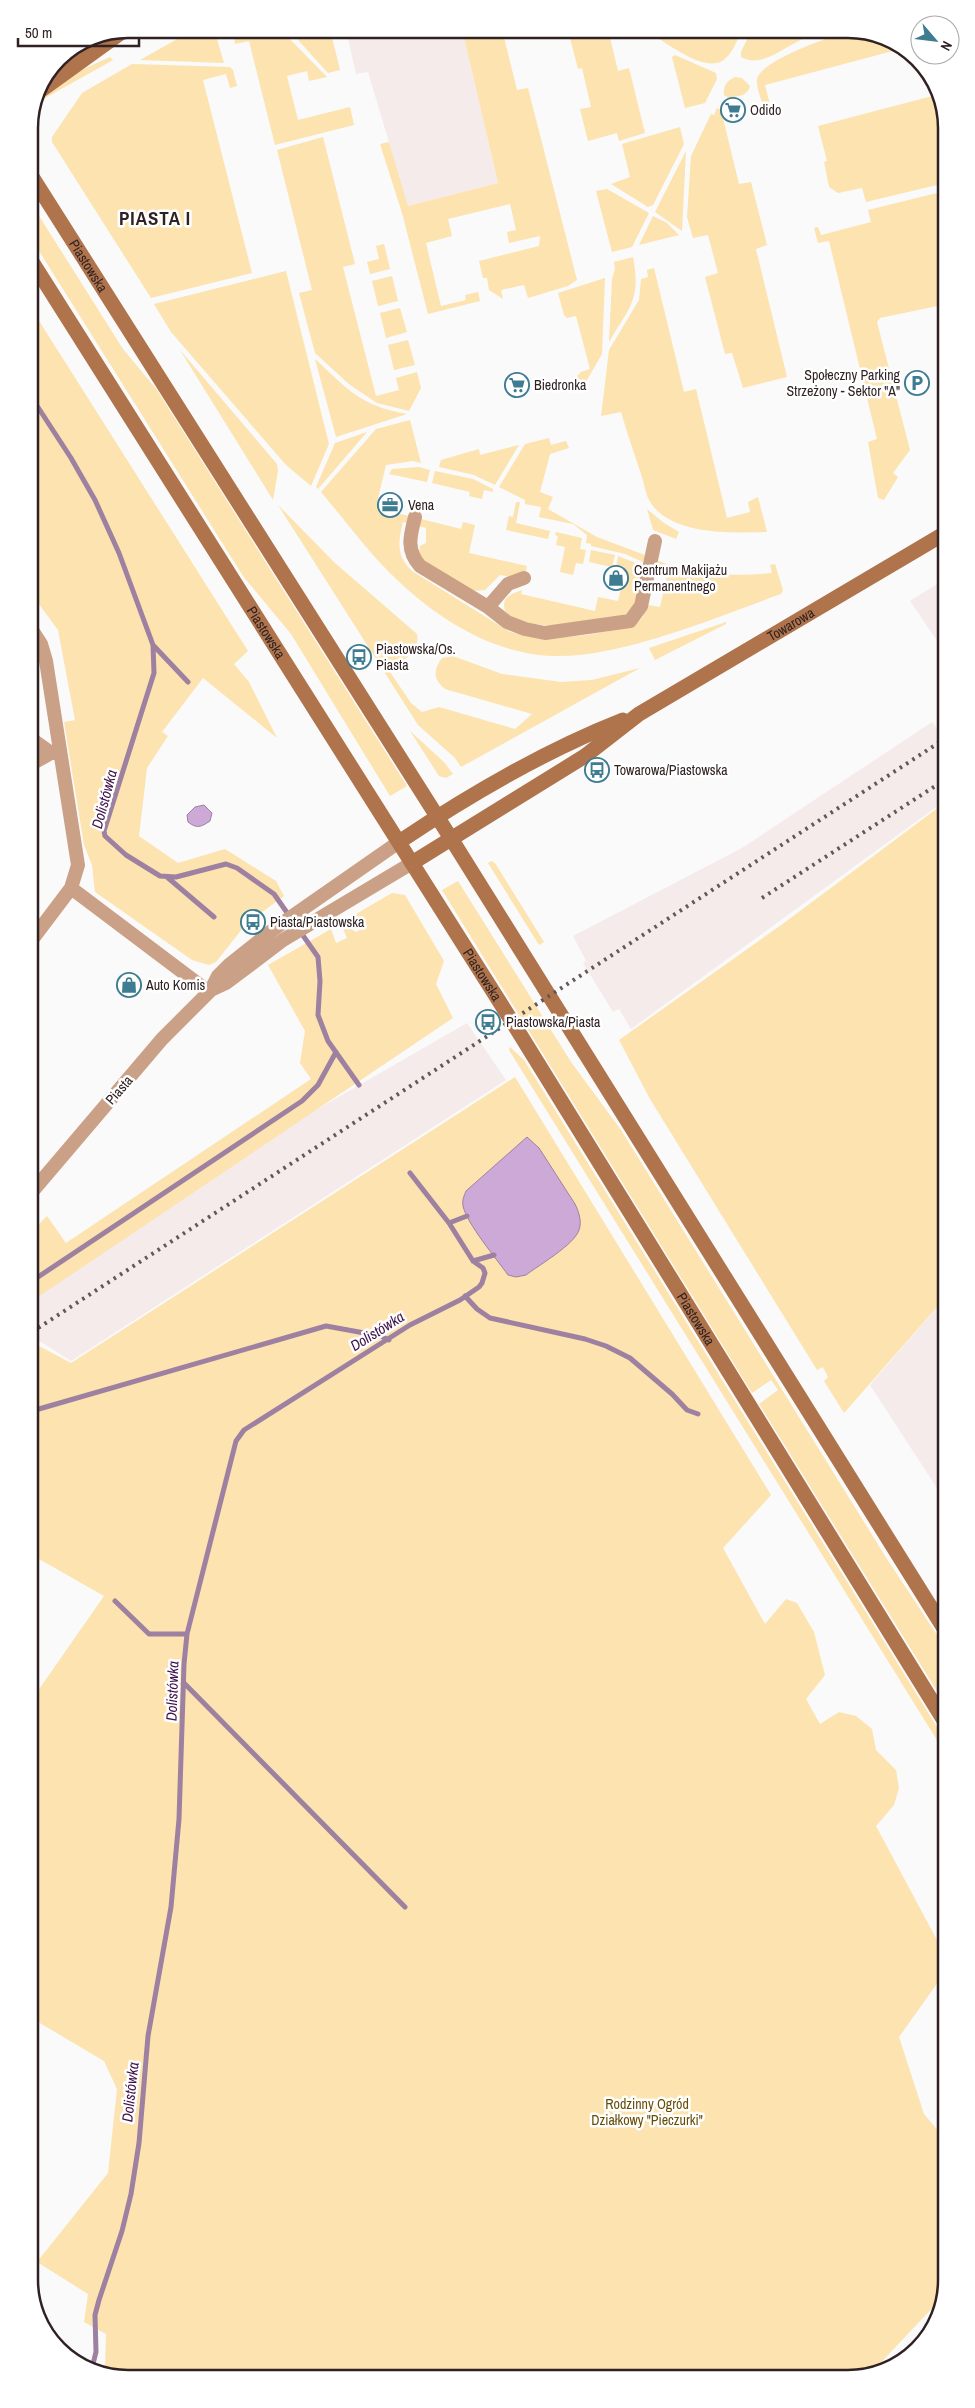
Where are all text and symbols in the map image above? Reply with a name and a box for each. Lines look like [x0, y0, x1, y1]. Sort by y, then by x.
scale bar [18, 15, 139, 47]
north arrow [910, 15, 960, 65]
text: 50 m [25, 22, 52, 43]
text: N [937, 38, 956, 54]
supermarket icon: Odido [720, 97, 746, 123]
place label: Odido [750, 101, 781, 119]
district label: PIASTA I [119, 205, 191, 231]
street label: Piastowska [65, 236, 112, 296]
place label: Społeczny Parking Strzeżony - Sektor "A" [787, 366, 901, 400]
parking icon: Społeczny Parking Strzeżony - Sektor "A" [904, 370, 930, 396]
supermarket icon: Biedronka [504, 372, 530, 398]
place label: Biedronka [534, 376, 587, 394]
office icon: Vena [377, 492, 403, 518]
place label: Vena [408, 496, 435, 514]
place label: Centrum Makijażu Permanentnego [634, 561, 727, 595]
shop icon: Centrum Makijażu Permanentnego [603, 565, 629, 591]
street label: Piastowska [243, 603, 290, 663]
street label: Towarowa [764, 603, 818, 645]
place label: Piastowska/Os. Piasta [376, 640, 456, 674]
bus stop icon: Piastowska/Os. Piasta [346, 644, 372, 670]
bus stop icon: Towarowa/Piastowska [584, 757, 610, 783]
place label: Towarowa/Piastowska [614, 761, 728, 779]
water label: Dolistówka [86, 767, 122, 831]
bus stop icon: Piasta/Piastowska [240, 909, 266, 935]
place label: Piasta/Piastowska [270, 913, 365, 931]
street label: Piastowska [459, 945, 506, 1005]
shop icon: Auto Komis [116, 972, 142, 998]
place label: Auto Komis [145, 976, 206, 994]
bus stop icon: Piastowska/Piasta [475, 1009, 501, 1035]
place label: Piastowska/Piasta [506, 1013, 601, 1031]
street label: Piasta [102, 1071, 137, 1108]
street label: Piastowska [673, 1289, 719, 1349]
water label: Dolistówka [346, 1306, 408, 1356]
water label: Dolistówka [160, 1660, 184, 1721]
water label: Dolistówka [116, 2061, 144, 2123]
park label: Rodzinny Ogród Działkowy "Pieczurki" [591, 2095, 703, 2129]

